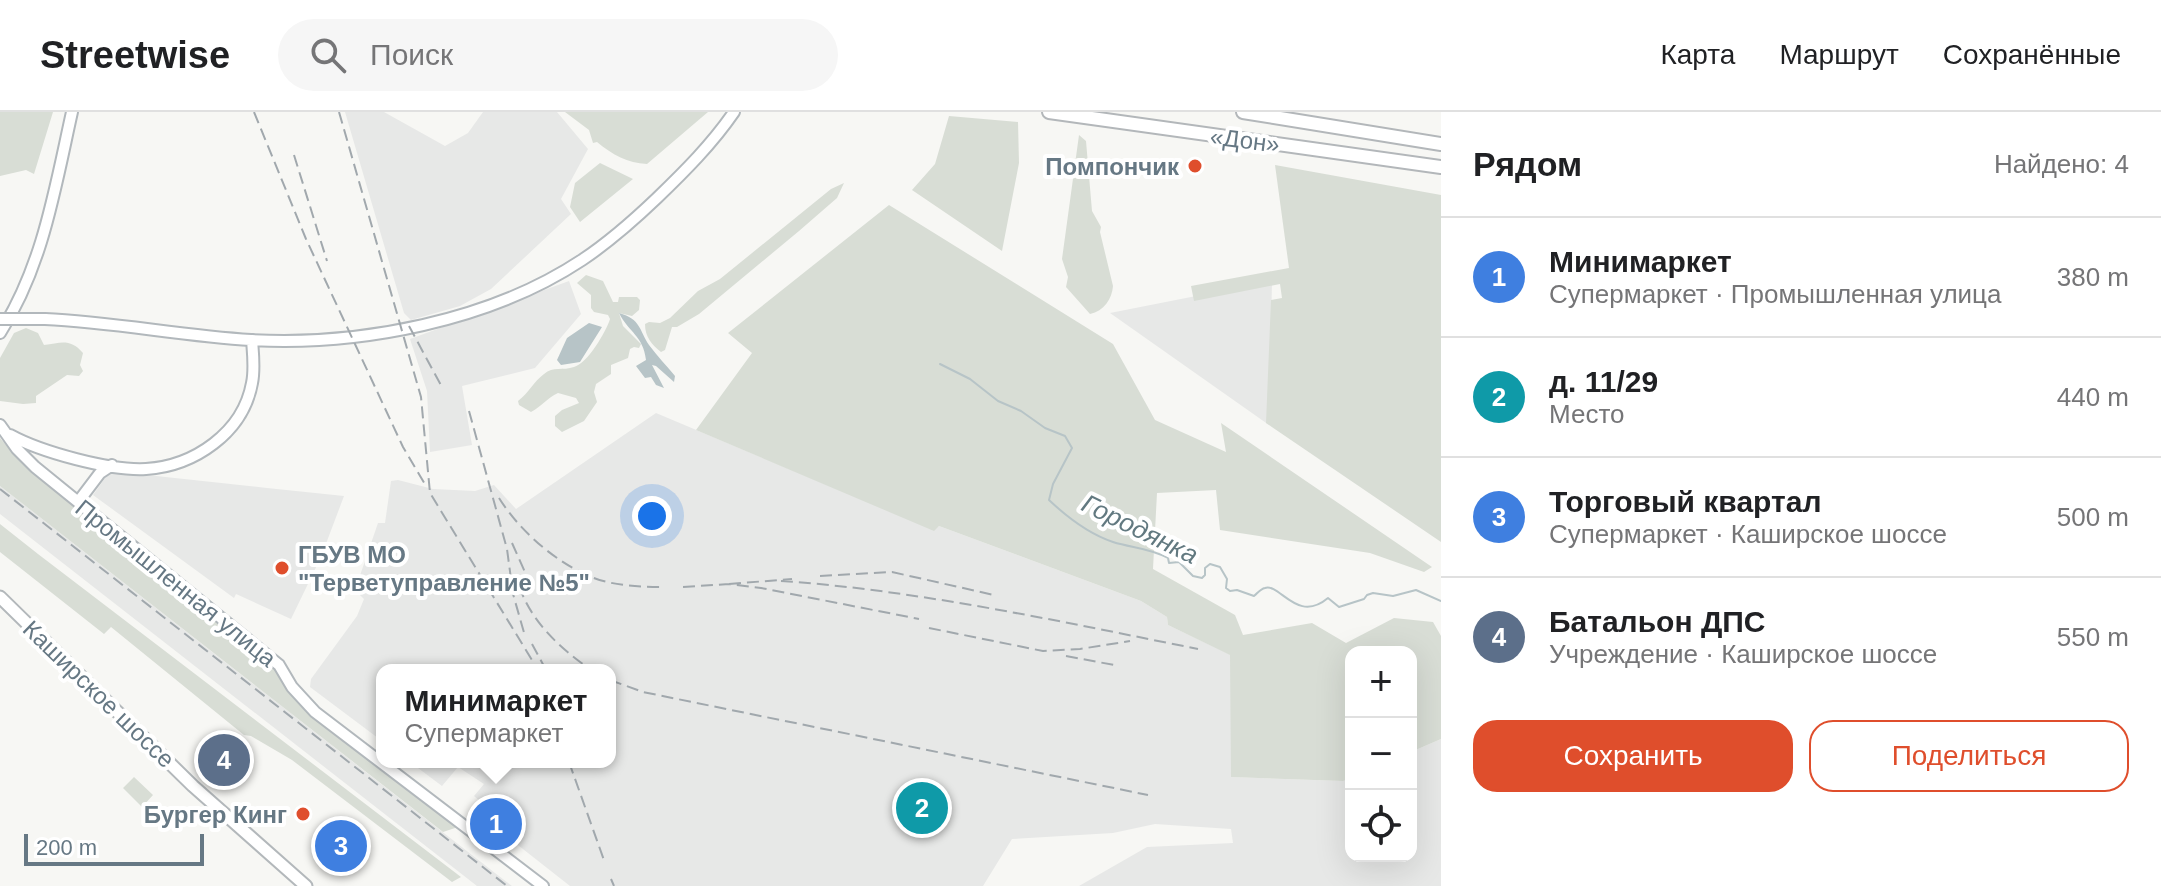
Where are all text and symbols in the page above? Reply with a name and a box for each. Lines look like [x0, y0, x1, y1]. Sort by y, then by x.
search box [278, 19, 838, 91]
icon: search [306, 33, 350, 77]
text: Streetwise [40, 34, 230, 76]
text: Поиск [370, 38, 453, 71]
text: Карта [1660, 39, 1735, 70]
text: Маршрут [1779, 39, 1899, 70]
text: Сохранённые [1943, 39, 2121, 70]
street label: «Дон» [1209, 122, 1281, 158]
text: Рядом [1473, 145, 1582, 183]
text: Найдено: 4 [1994, 149, 2129, 179]
place label: Помпончик [1045, 153, 1180, 180]
marker: Помпончик [1186, 157, 1204, 175]
text: Минимаркет [1549, 245, 1732, 278]
text: 1 [1492, 262, 1506, 292]
text: 380 m [2057, 262, 2129, 292]
text: Супермаркет · Промышленная улица [1549, 279, 2001, 309]
text: д. 11/29 [1549, 365, 1658, 398]
text: 2 [1492, 382, 1506, 412]
text: 440 m [2057, 382, 2129, 412]
text: Место [1549, 399, 1625, 429]
text: Торговый квартал [1549, 485, 1821, 518]
water label: Городянка [1077, 488, 1203, 570]
street label: Промышленная улица [70, 494, 282, 673]
your location [632, 496, 672, 536]
text: 3 [1492, 502, 1506, 532]
text: 500 m [2057, 502, 2129, 532]
text: Супермаркет · Каширское шоссе [1549, 519, 1947, 549]
place label: ГБУВ МО "Терветуправление №5" [298, 541, 590, 596]
marker: ГБУВ МО "Терветуправление №5" [273, 559, 291, 577]
text: Батальон ДПС [1549, 605, 1766, 638]
street label: Каширское шоссе [18, 615, 180, 773]
text: 4 [1492, 622, 1506, 652]
text: 550 m [2057, 622, 2129, 652]
text: Учреждение · Каширское шоссе [1549, 639, 1937, 669]
map controls [1345, 646, 1417, 862]
button: + [1345, 646, 1417, 718]
popup [376, 664, 616, 768]
text: Минимаркет [405, 684, 587, 717]
text: Супермаркет [405, 718, 563, 748]
button: − [1345, 718, 1417, 790]
button: Сохранить [1473, 720, 1793, 792]
button: Поделиться [1809, 720, 2129, 792]
pin: 4 [198, 730, 250, 790]
pin: 2 [896, 778, 948, 838]
button: locate [1345, 790, 1417, 862]
pin: 1 [470, 794, 522, 854]
place label: Бургер Кинг [144, 801, 287, 828]
marker: Бургер Кинг [294, 805, 312, 823]
pin: 3 [315, 816, 367, 876]
scale bar [24, 830, 204, 866]
text: 200 m [36, 835, 97, 860]

